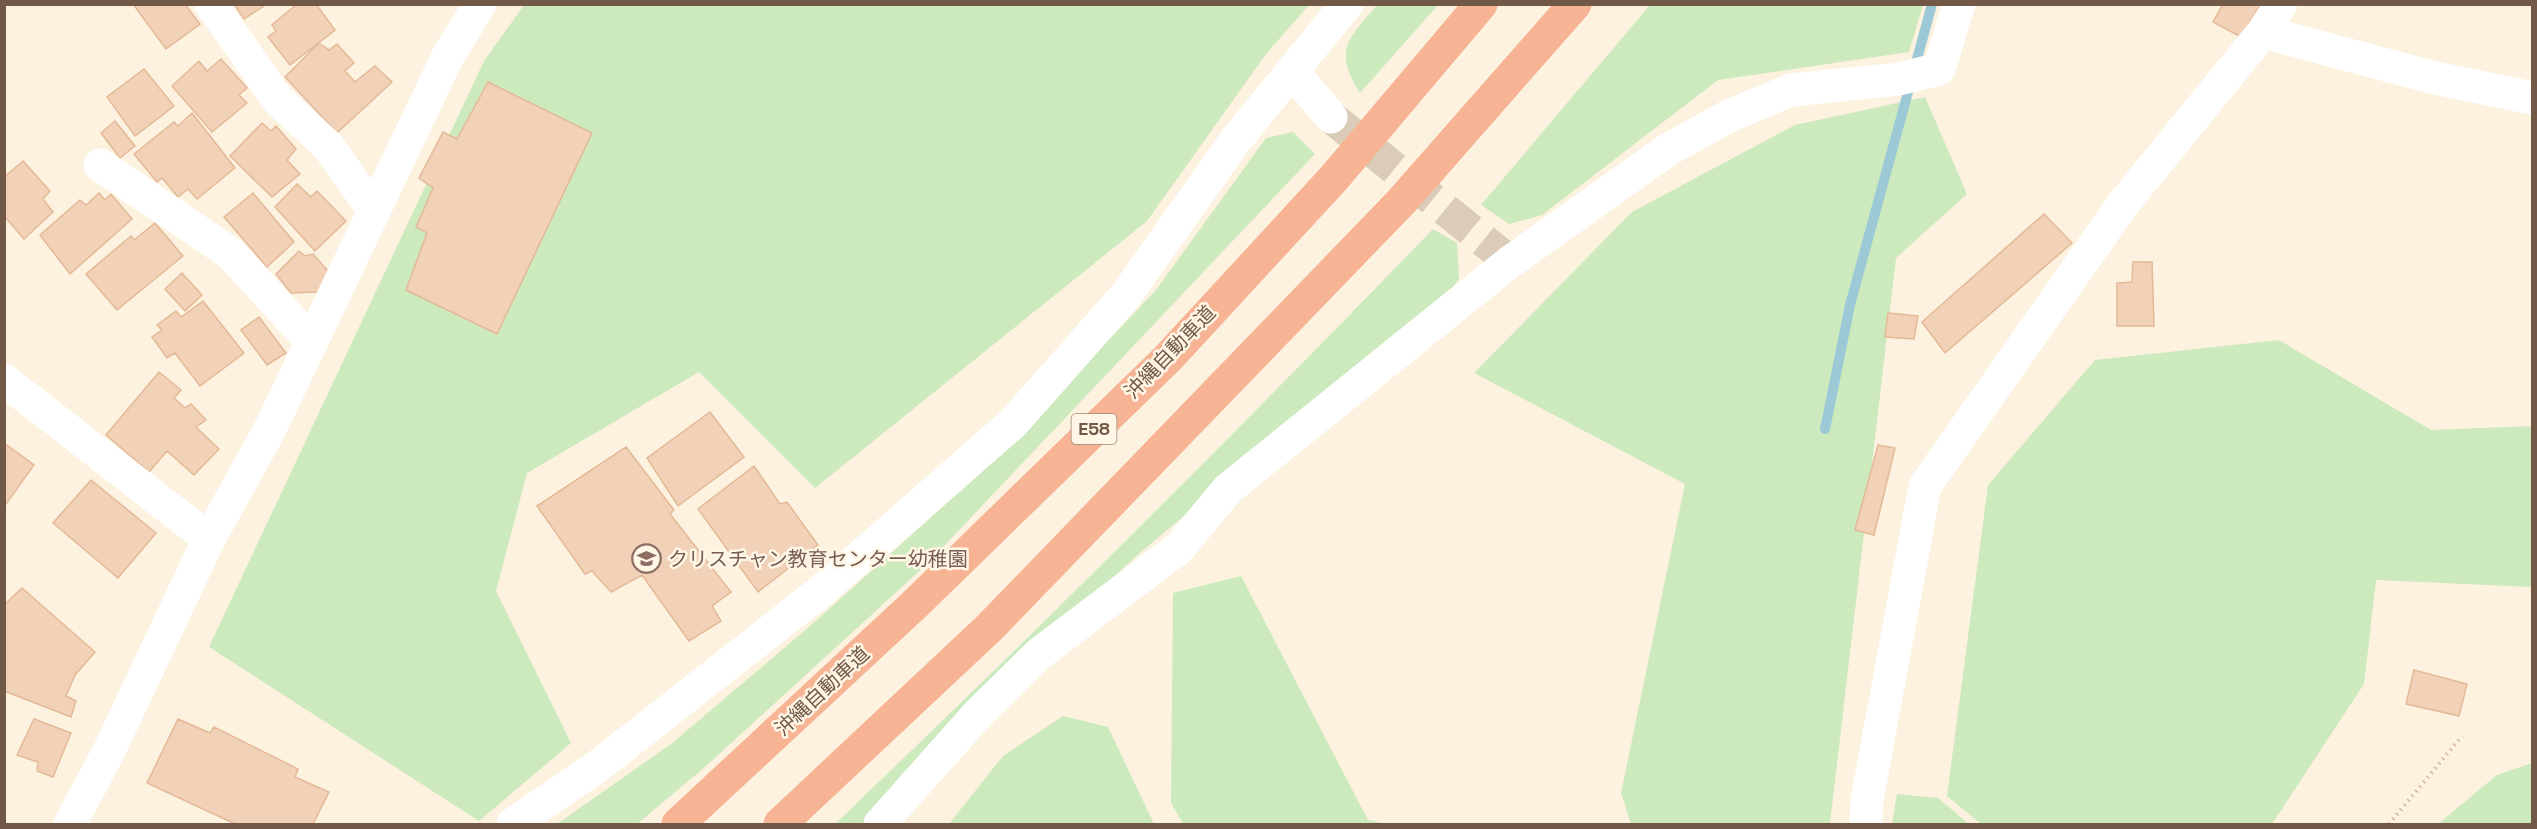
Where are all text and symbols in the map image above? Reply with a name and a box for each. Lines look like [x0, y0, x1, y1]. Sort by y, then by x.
street label: 沖縄自動車道 [1119, 300, 1221, 404]
road number: E58 [1072, 414, 1116, 444]
school or university icon: クリスチャン教育センター幼稚園 [631, 543, 663, 575]
place label: クリスチャン教育センター幼稚園 [668, 546, 968, 572]
street label: 沖縄自動車道 [769, 641, 875, 741]

